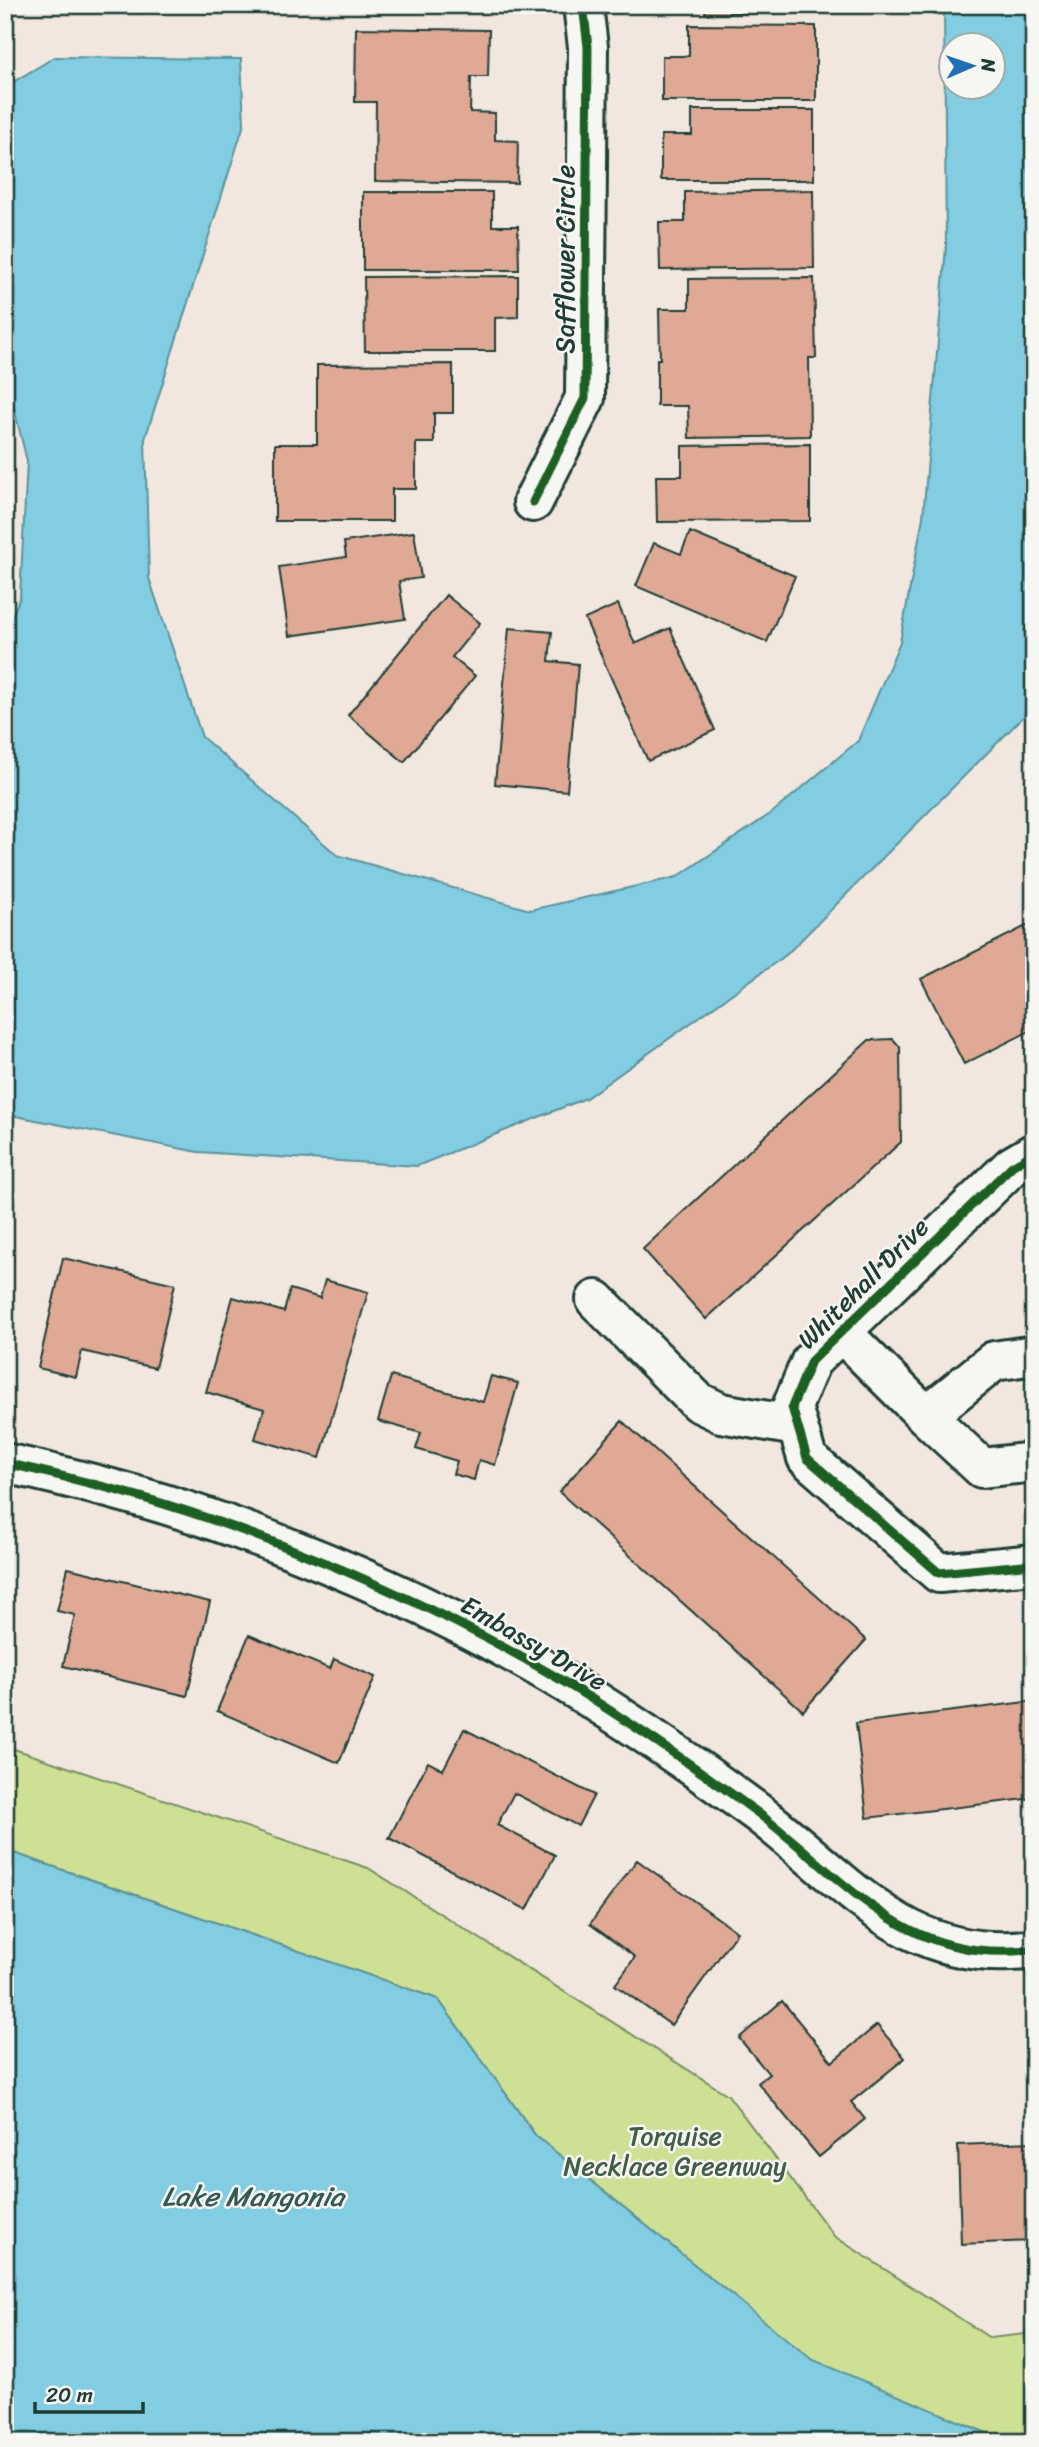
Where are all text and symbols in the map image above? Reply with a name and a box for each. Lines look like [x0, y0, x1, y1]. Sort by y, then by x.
north arrow [937, 32, 1007, 102]
text: N [972, 57, 1005, 73]
street label: Safflower Circle [542, 165, 588, 353]
street label: Whitehall Drive [786, 1206, 940, 1360]
street label: Embassy Drive [452, 1582, 616, 1704]
park label: Torquise Necklace Greenway [563, 2113, 787, 2189]
water label: Lake Mangonia [162, 2172, 347, 2221]
scale bar [35, 2370, 144, 2414]
text: 20 m [46, 2376, 93, 2414]

